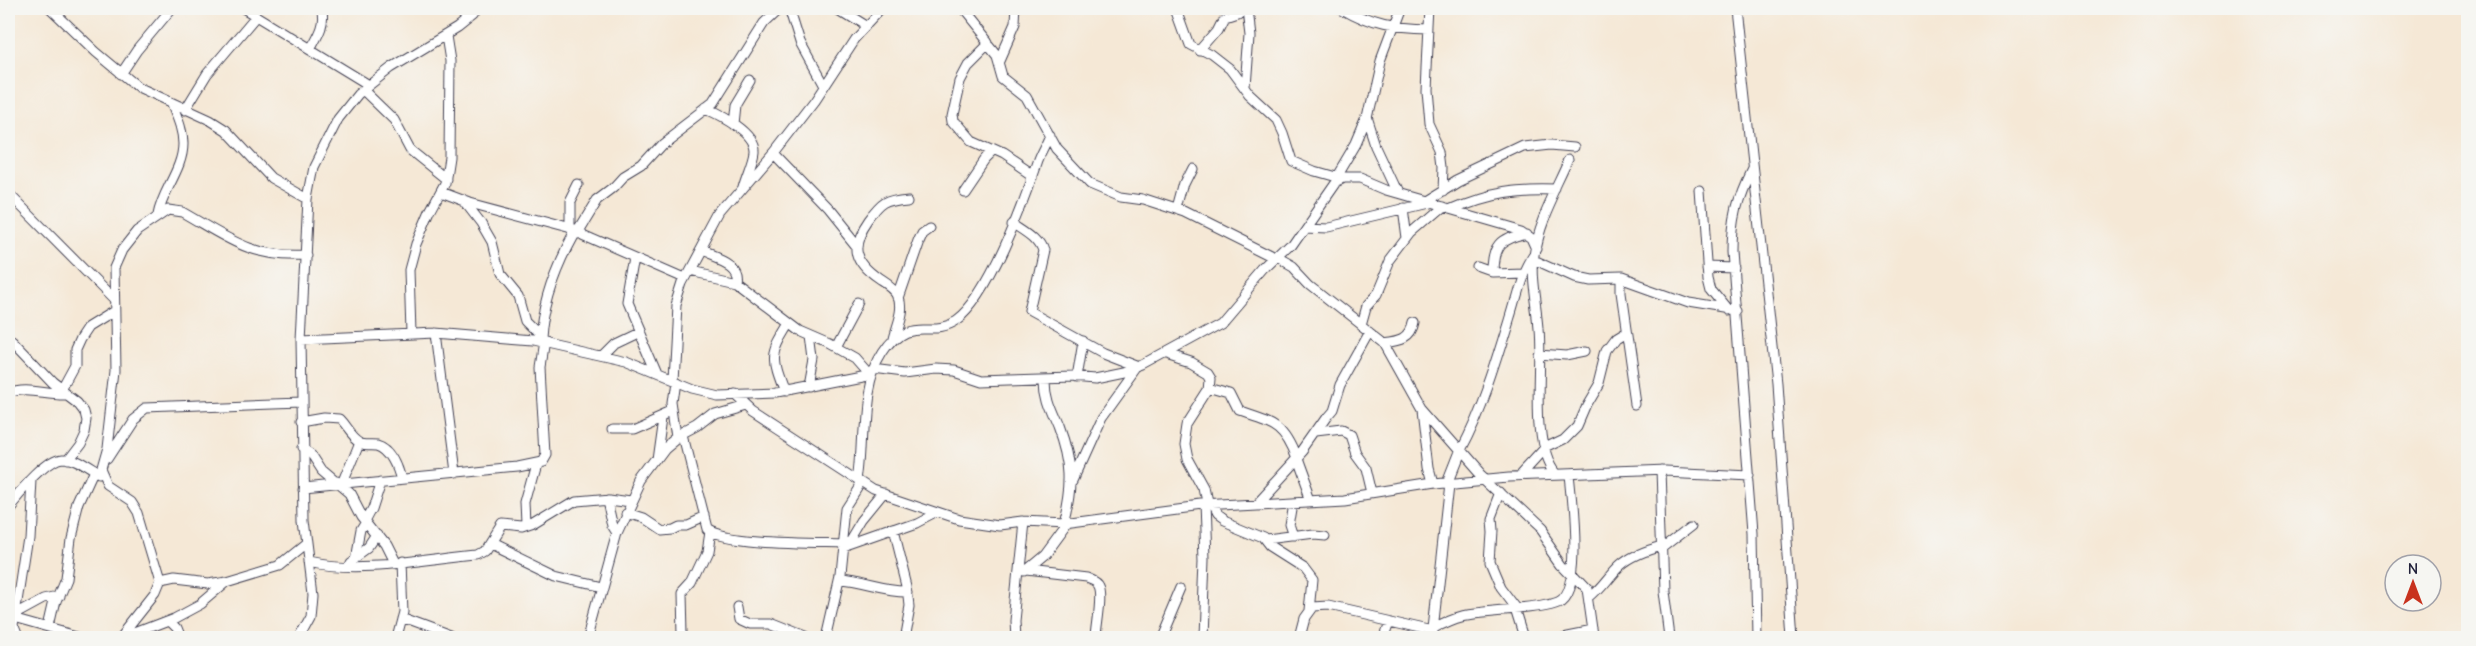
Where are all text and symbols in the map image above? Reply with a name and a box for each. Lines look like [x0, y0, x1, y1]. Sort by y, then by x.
north arrow [2383, 553, 2443, 613]
text: N [2408, 560, 2418, 578]

